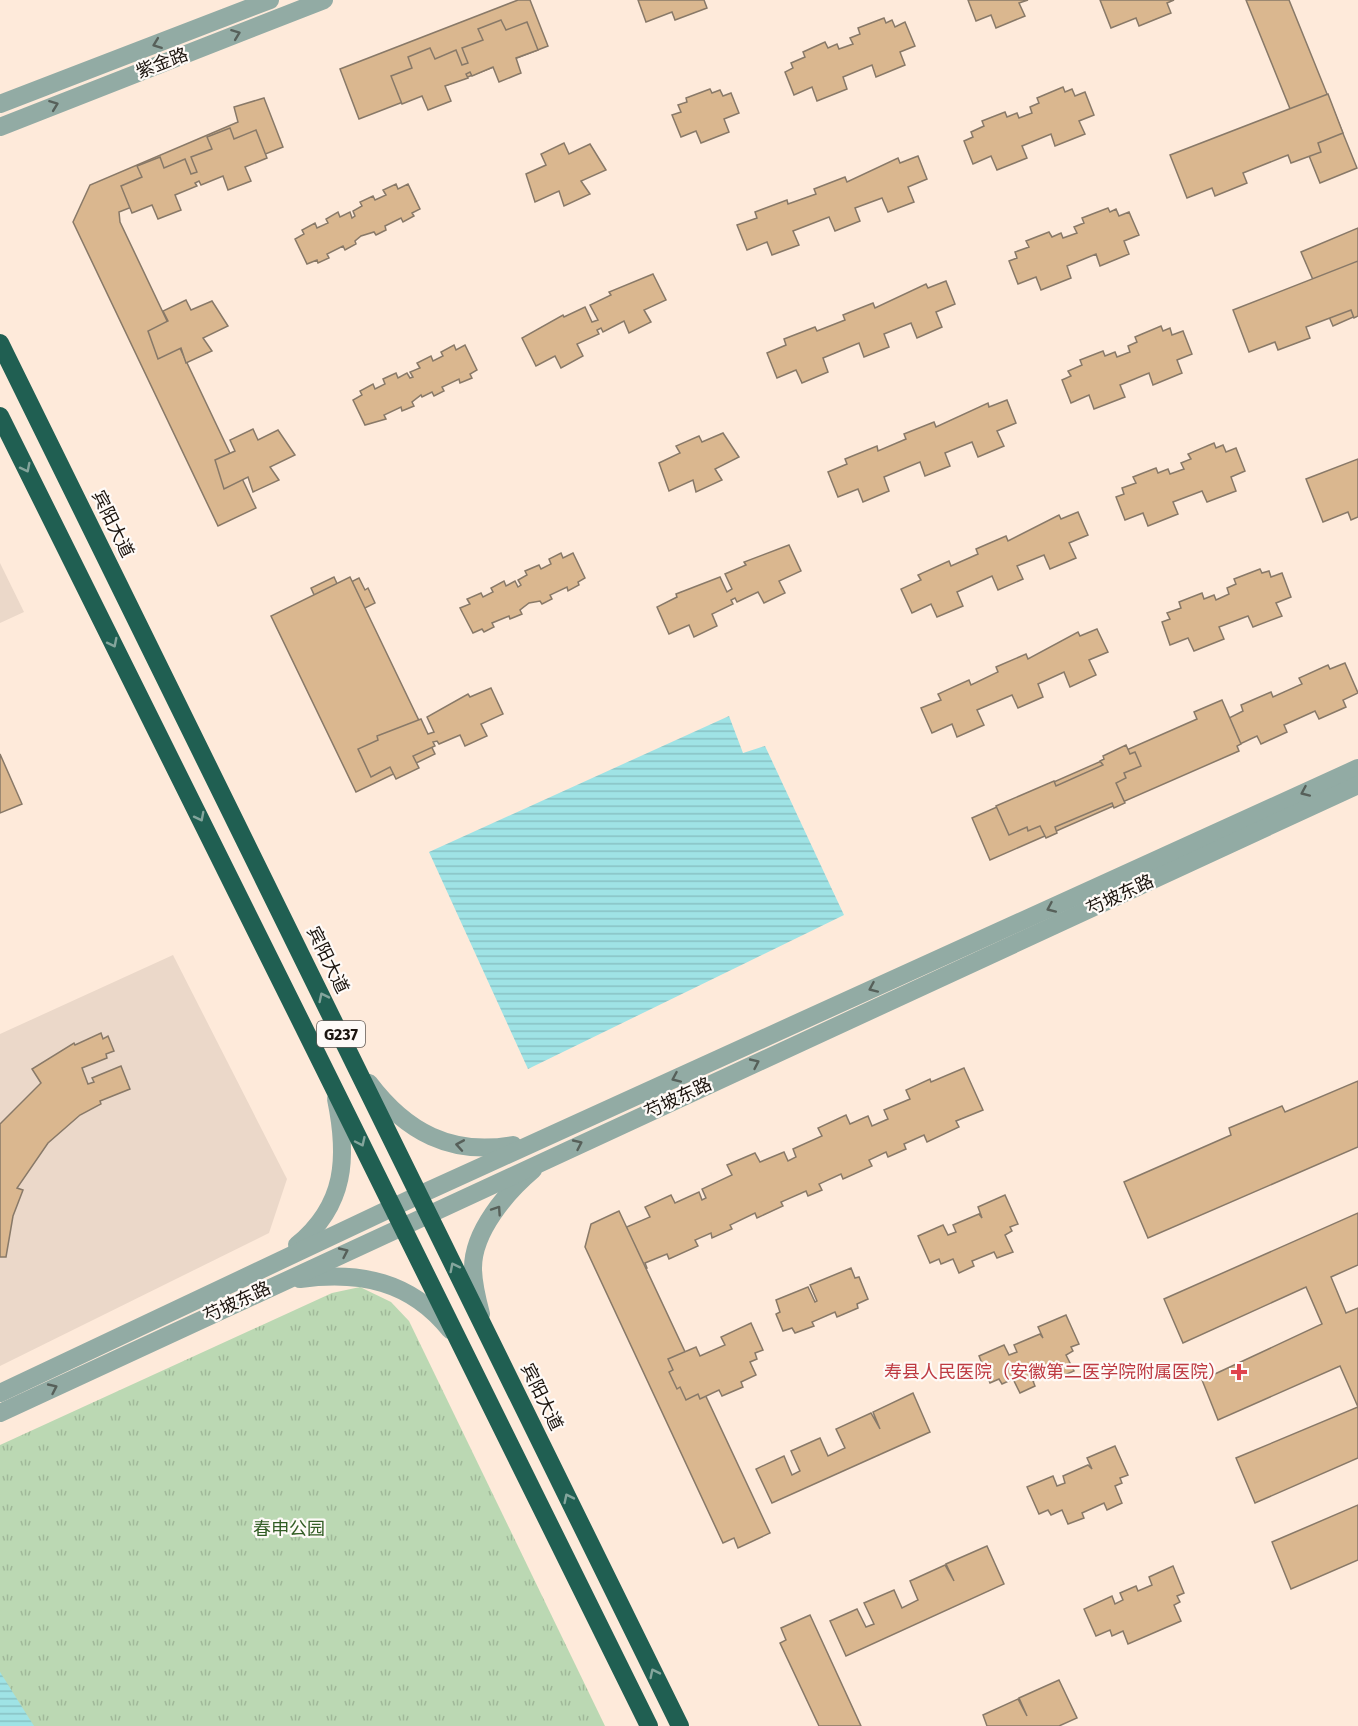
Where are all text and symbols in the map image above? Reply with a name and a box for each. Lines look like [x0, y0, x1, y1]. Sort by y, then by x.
one-way arrow [230, 29, 241, 41]
one-way arrow [152, 37, 163, 49]
street label: 紫金路 [133, 43, 191, 83]
one-way arrow [49, 100, 59, 113]
one-way arrow [19, 462, 30, 472]
street label: 宾阳大道 [87, 487, 139, 561]
one-way arrow [106, 636, 117, 647]
one-way arrow [1300, 785, 1311, 797]
one-way arrow [193, 811, 205, 822]
street label: 芍坡东路 [1083, 870, 1157, 920]
one-way arrow [1046, 900, 1057, 912]
street label: 宾阳大道 [302, 923, 354, 997]
one-way arrow [869, 981, 880, 993]
one-way arrow [319, 993, 331, 1004]
road number: G237 [317, 1021, 365, 1047]
one-way arrow [749, 1058, 760, 1070]
one-way arrow [672, 1070, 683, 1082]
street label: 芍坡东路 [641, 1073, 715, 1123]
one-way arrow [354, 1136, 366, 1147]
one-way arrow [456, 1139, 466, 1152]
one-way arrow [572, 1140, 583, 1152]
one-way arrow [490, 1205, 501, 1216]
one-way arrow [337, 1248, 348, 1260]
one-way arrow [450, 1263, 462, 1274]
street label: 芍坡东路 [200, 1277, 274, 1327]
street label: 宾阳大道 [516, 1360, 568, 1434]
place label: 寿县人民医院（安徽第二医学院附属医院） [884, 1361, 1226, 1383]
marker: 寿县人民医院（安徽第二医学院附属医院） [1230, 1363, 1248, 1381]
one-way arrow [47, 1384, 58, 1396]
one-way arrow [564, 1494, 576, 1505]
park label: 春申公园 [253, 1518, 325, 1540]
one-way arrow [650, 1669, 662, 1680]

